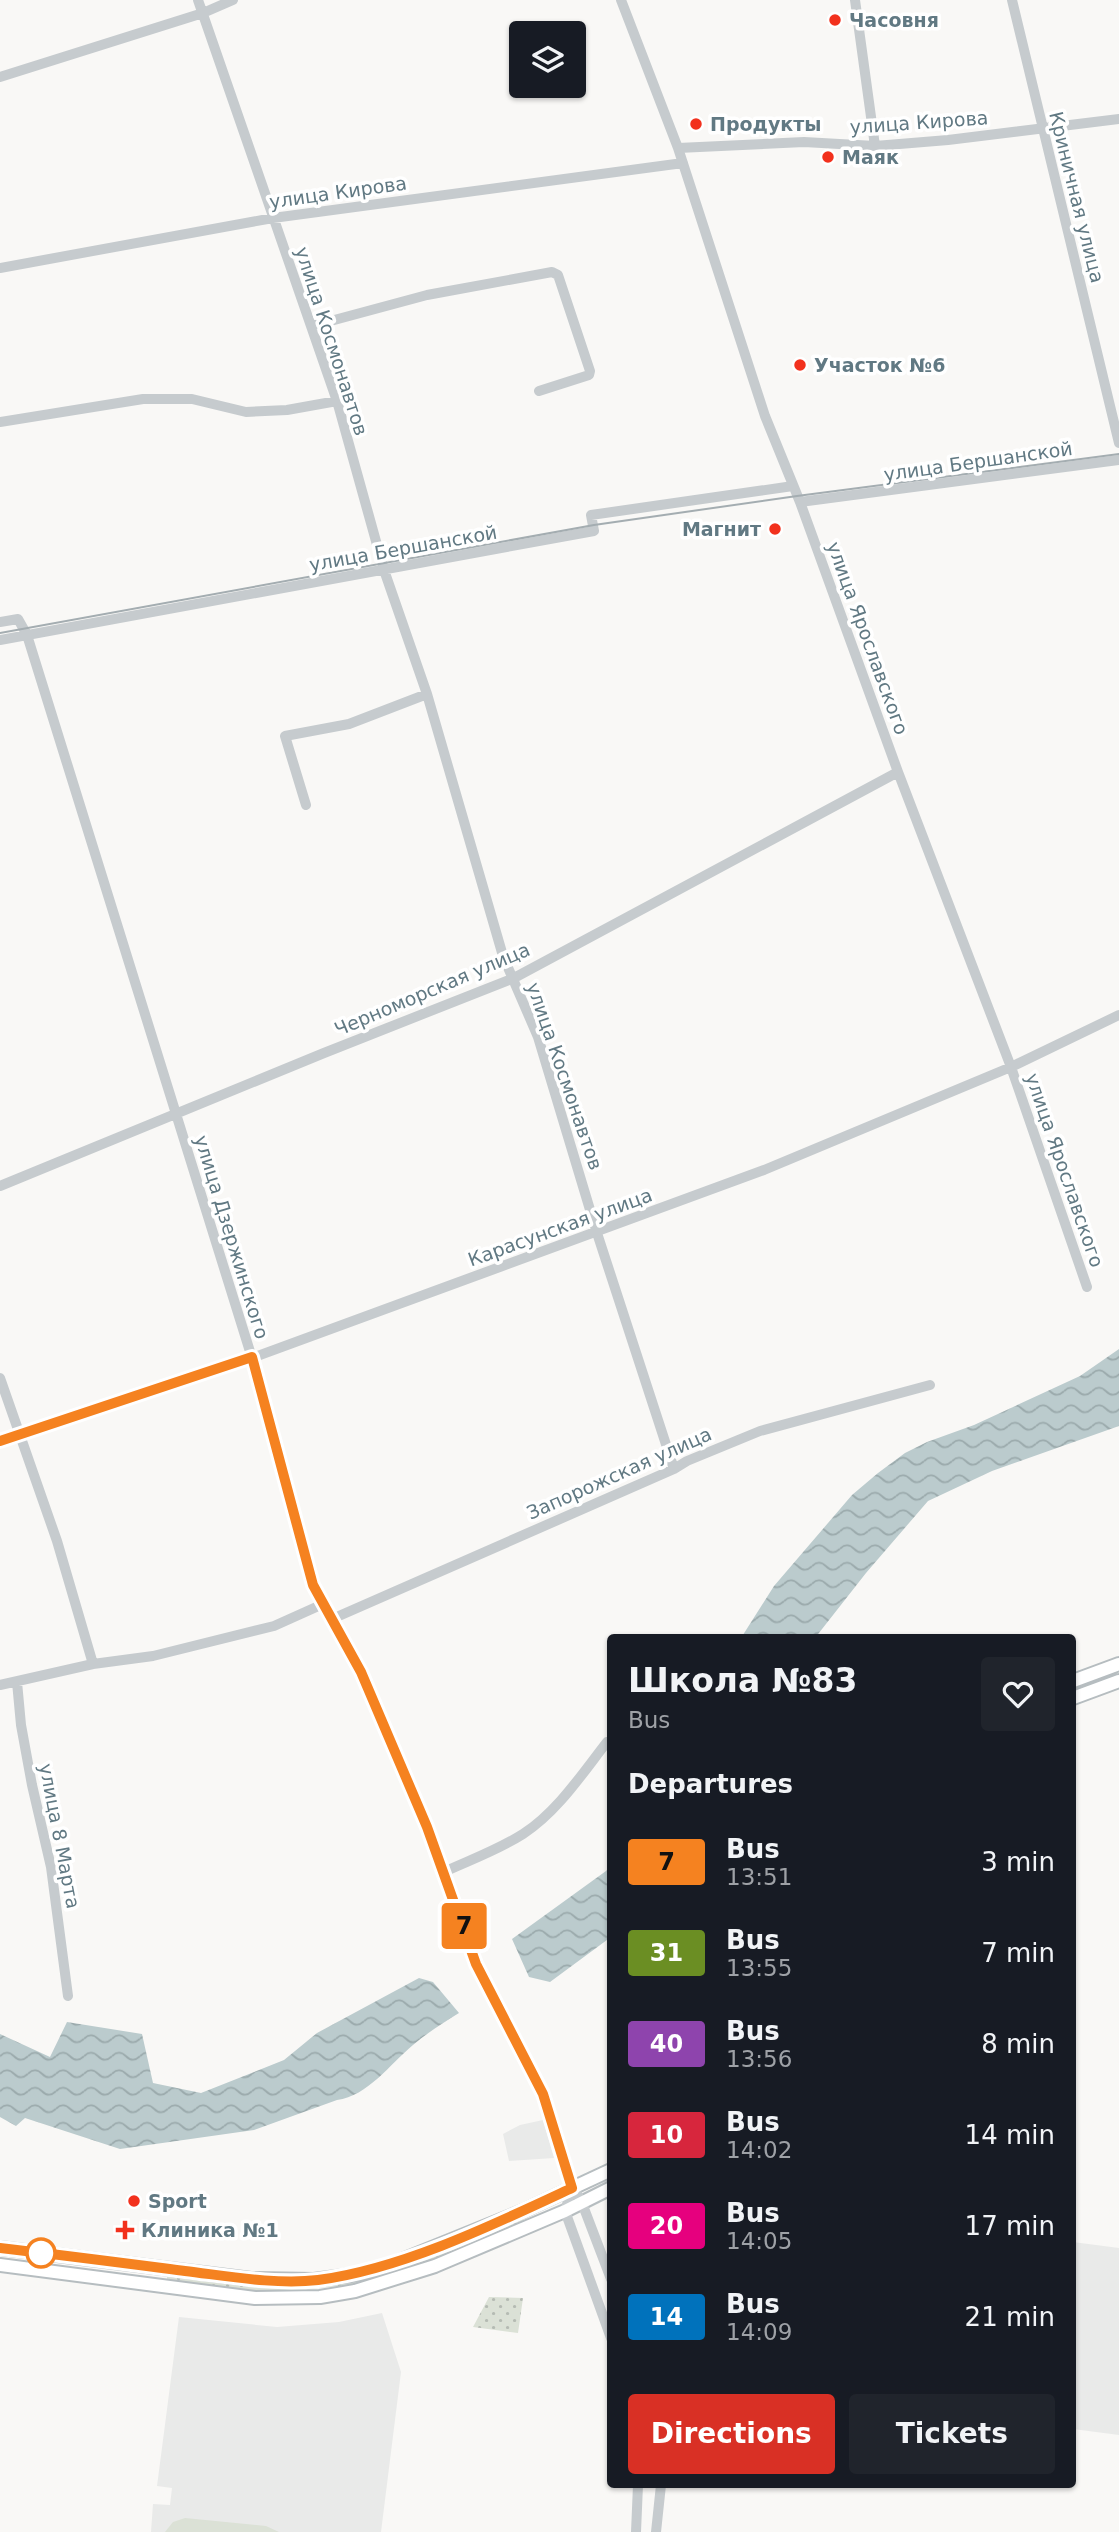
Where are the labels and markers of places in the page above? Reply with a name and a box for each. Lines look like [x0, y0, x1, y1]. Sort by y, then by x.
place label: Часовня [849, 9, 939, 31]
marker: Часовня [827, 12, 843, 28]
place label: Продукты [710, 113, 821, 135]
marker: Продукты [688, 116, 704, 132]
place label: Маяк [842, 146, 899, 168]
marker: Маяк [820, 149, 836, 165]
place label: Участок №6 [814, 354, 945, 376]
marker: Участок №6 [792, 357, 808, 373]
place label: Магнит [682, 518, 761, 540]
marker: Магнит [767, 521, 783, 537]
place label: Sport [148, 2190, 207, 2212]
marker: Sport [126, 2193, 142, 2209]
place label: Клиника №1 [141, 2219, 279, 2241]
marker: Клиника №1 [115, 2220, 135, 2240]
unlabelled marker [26, 2238, 56, 2268]

